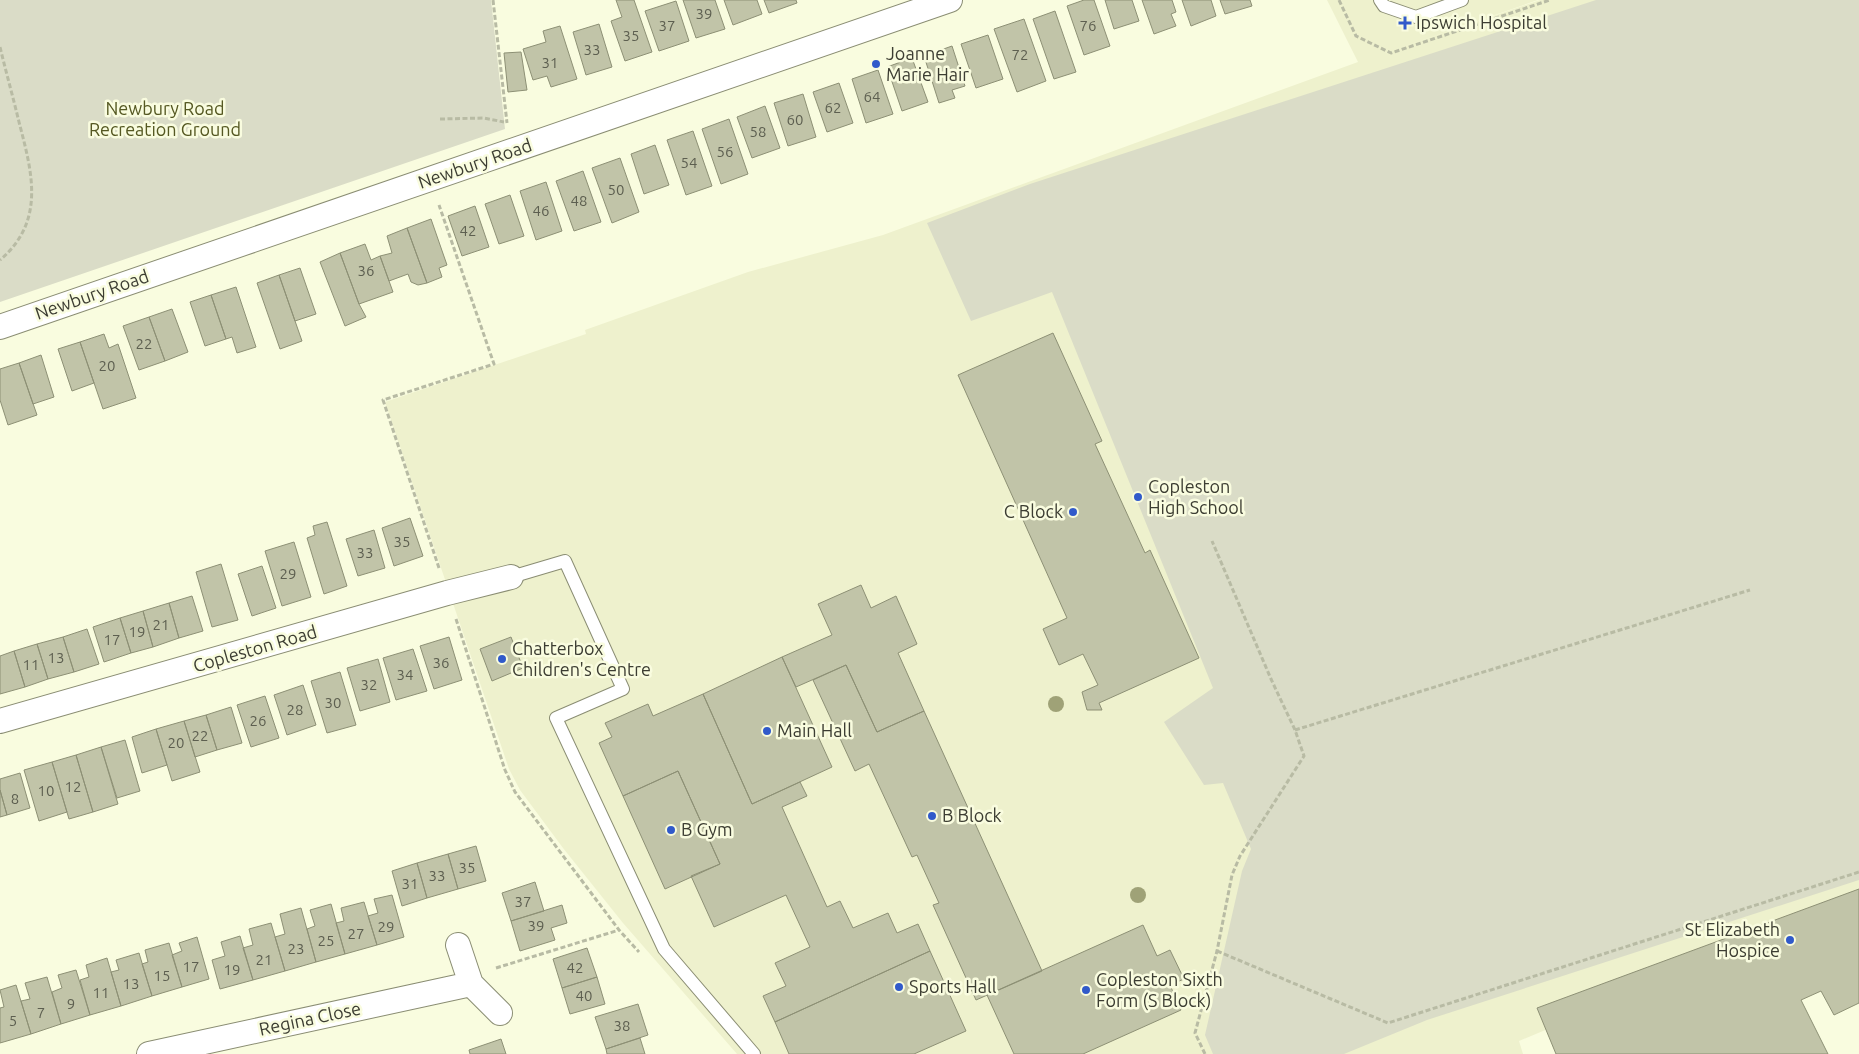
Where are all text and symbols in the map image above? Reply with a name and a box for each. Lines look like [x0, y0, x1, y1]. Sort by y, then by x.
house number: 39 [696, 5, 712, 22]
place label: Ipswich Hospital [1416, 12, 1547, 32]
marker: Ipswich Hospital [1398, 16, 1412, 30]
house number: 37 [659, 17, 675, 34]
house number: 76 [1080, 17, 1096, 34]
house number: 35 [623, 27, 639, 44]
house number: 33 [584, 41, 600, 58]
place label: Joanne Marie Hair [886, 43, 969, 84]
house number: 72 [1012, 46, 1028, 63]
house number: 31 [542, 54, 558, 71]
marker: Joanne Marie Hair [870, 58, 882, 70]
house number: 64 [864, 88, 880, 105]
park label: Newbury Road Recreation Ground [89, 98, 241, 139]
house number: 62 [825, 99, 841, 116]
house number: 60 [787, 111, 803, 128]
house number: 58 [750, 123, 766, 140]
street label: Newbury Road [415, 134, 534, 192]
house number: 56 [717, 143, 733, 160]
house number: 54 [681, 154, 697, 171]
house number: 50 [608, 181, 624, 198]
house number: 48 [571, 192, 587, 209]
house number: 46 [533, 202, 549, 219]
house number: 42 [460, 222, 476, 239]
house number: 36 [358, 262, 374, 279]
street label: Newbury Road [32, 265, 151, 323]
house number: 22 [136, 335, 152, 352]
house number: 20 [99, 357, 115, 374]
place label: Copleston High School [1148, 476, 1244, 517]
marker: Copleston High School [1132, 491, 1144, 503]
place label: C Block [1004, 501, 1063, 521]
marker: C Block [1067, 506, 1079, 518]
house number: 35 [394, 533, 410, 550]
house number: 33 [357, 544, 373, 561]
house number: 29 [280, 565, 296, 582]
house number: 21 [153, 616, 169, 633]
street label: Copleston Road [190, 621, 319, 675]
house number: 19 [129, 623, 145, 640]
house number: 17 [104, 631, 120, 648]
place label: Chatterbox Children's Centre [512, 638, 651, 679]
house number: 13 [48, 649, 64, 666]
marker: Chatterbox Children's Centre [496, 653, 508, 665]
house number: 36 [433, 654, 449, 671]
house number: 11 [23, 656, 39, 673]
house number: 34 [397, 666, 413, 683]
house number: 32 [361, 676, 377, 693]
house number: 30 [325, 694, 341, 711]
house number: 28 [287, 701, 303, 718]
house number: 26 [250, 712, 266, 729]
place label: Main Hall [777, 720, 852, 740]
marker: Main Hall [761, 725, 773, 737]
house number: 22 [192, 727, 208, 744]
house number: 20 [168, 734, 184, 751]
house number: 12 [65, 778, 81, 795]
house number: 10 [38, 782, 54, 799]
house number: 8 [11, 790, 19, 807]
place label: B Block [942, 805, 1002, 825]
marker: B Block [926, 810, 938, 822]
place label: B Gym [681, 819, 733, 839]
marker: B Gym [665, 824, 677, 836]
house number: 35 [459, 859, 475, 876]
house number: 33 [429, 867, 445, 884]
house number: 31 [402, 875, 418, 892]
house number: 37 [515, 893, 531, 910]
house number: 39 [528, 917, 544, 934]
house number: 29 [378, 918, 394, 935]
place label: St Elizabeth Hospice [1685, 919, 1780, 960]
house number: 27 [348, 925, 364, 942]
house number: 25 [318, 932, 334, 949]
marker: St Elizabeth Hospice [1784, 934, 1796, 946]
house number: 23 [288, 940, 304, 957]
house number: 21 [256, 951, 272, 968]
house number: 17 [183, 958, 199, 975]
house number: 42 [567, 959, 583, 976]
house number: 19 [224, 961, 240, 978]
house number: 15 [154, 967, 170, 984]
place label: Copleston Sixth Form (S Block) [1096, 969, 1223, 1011]
house number: 13 [123, 975, 139, 992]
place label: Sports Hall [909, 976, 997, 996]
marker: Sports Hall [893, 981, 905, 993]
house number: 11 [93, 984, 109, 1001]
marker: Copleston Sixth Form (S Block) [1080, 984, 1092, 996]
house number: 40 [576, 987, 592, 1004]
house number: 9 [67, 995, 75, 1012]
street label: Regina Close [257, 997, 363, 1039]
house number: 7 [37, 1004, 45, 1021]
house number: 5 [9, 1012, 17, 1029]
house number: 38 [614, 1017, 630, 1034]

